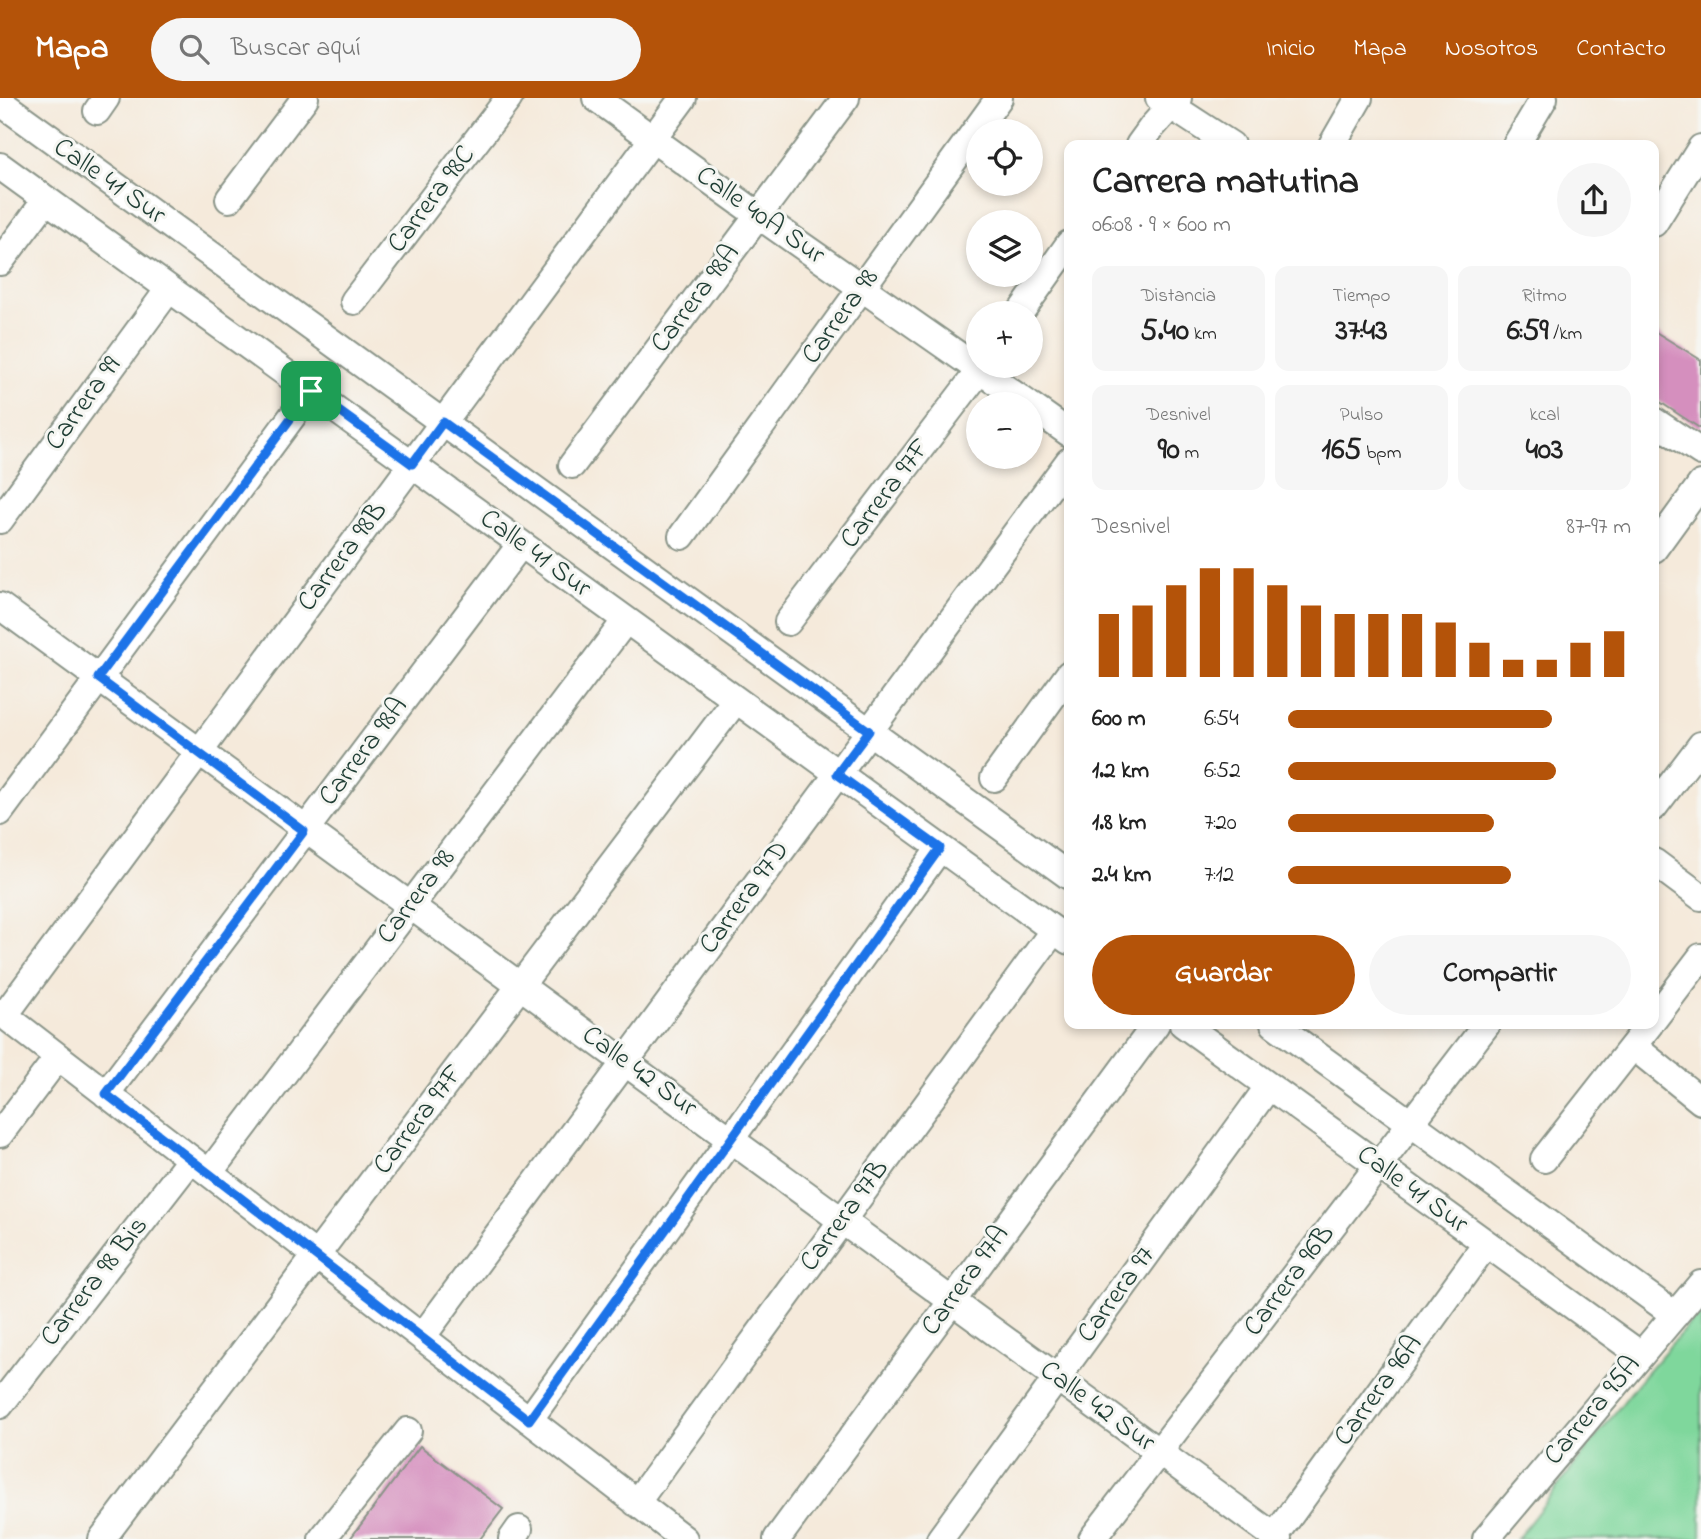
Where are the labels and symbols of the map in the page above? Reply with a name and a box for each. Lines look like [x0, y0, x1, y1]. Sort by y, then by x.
street label: Calle 41 Sur [44, 128, 174, 236]
street label: Carrera 98C [378, 138, 486, 262]
street label: Calle 40A Sur [687, 156, 833, 276]
street label: Carrera 98A [641, 236, 751, 362]
street label: Carrera 98 [792, 260, 890, 374]
street label: Carrera 99 [36, 348, 133, 460]
pin [281, 361, 341, 421]
street label: Carrera 97F [831, 430, 941, 558]
street label: Carrera 98B [288, 493, 398, 621]
street label: Calle 41 Sur [471, 499, 600, 609]
street label: Carrera 98A [309, 689, 419, 815]
street label: Carrera 97D [690, 833, 800, 963]
street label: Carrera 98 [367, 841, 467, 953]
street label: Calle 42 Sur [573, 1016, 706, 1128]
street label: Carrera 97F [364, 1056, 474, 1184]
street label: Calle 41 Sur [1348, 1135, 1477, 1245]
street label: Carrera 97B [790, 1151, 900, 1281]
street label: Carrera 98 Bis [31, 1208, 159, 1356]
street label: Carrera 96B [1234, 1216, 1346, 1346]
street label: Carrera 97A [912, 1217, 1020, 1345]
street label: Carrera 97 [1068, 1238, 1167, 1352]
street label: Carrera 96A [1324, 1327, 1434, 1455]
street label: Carrera 95A [1535, 1347, 1651, 1475]
street label: Calle 42 Sur [1031, 1351, 1164, 1463]

